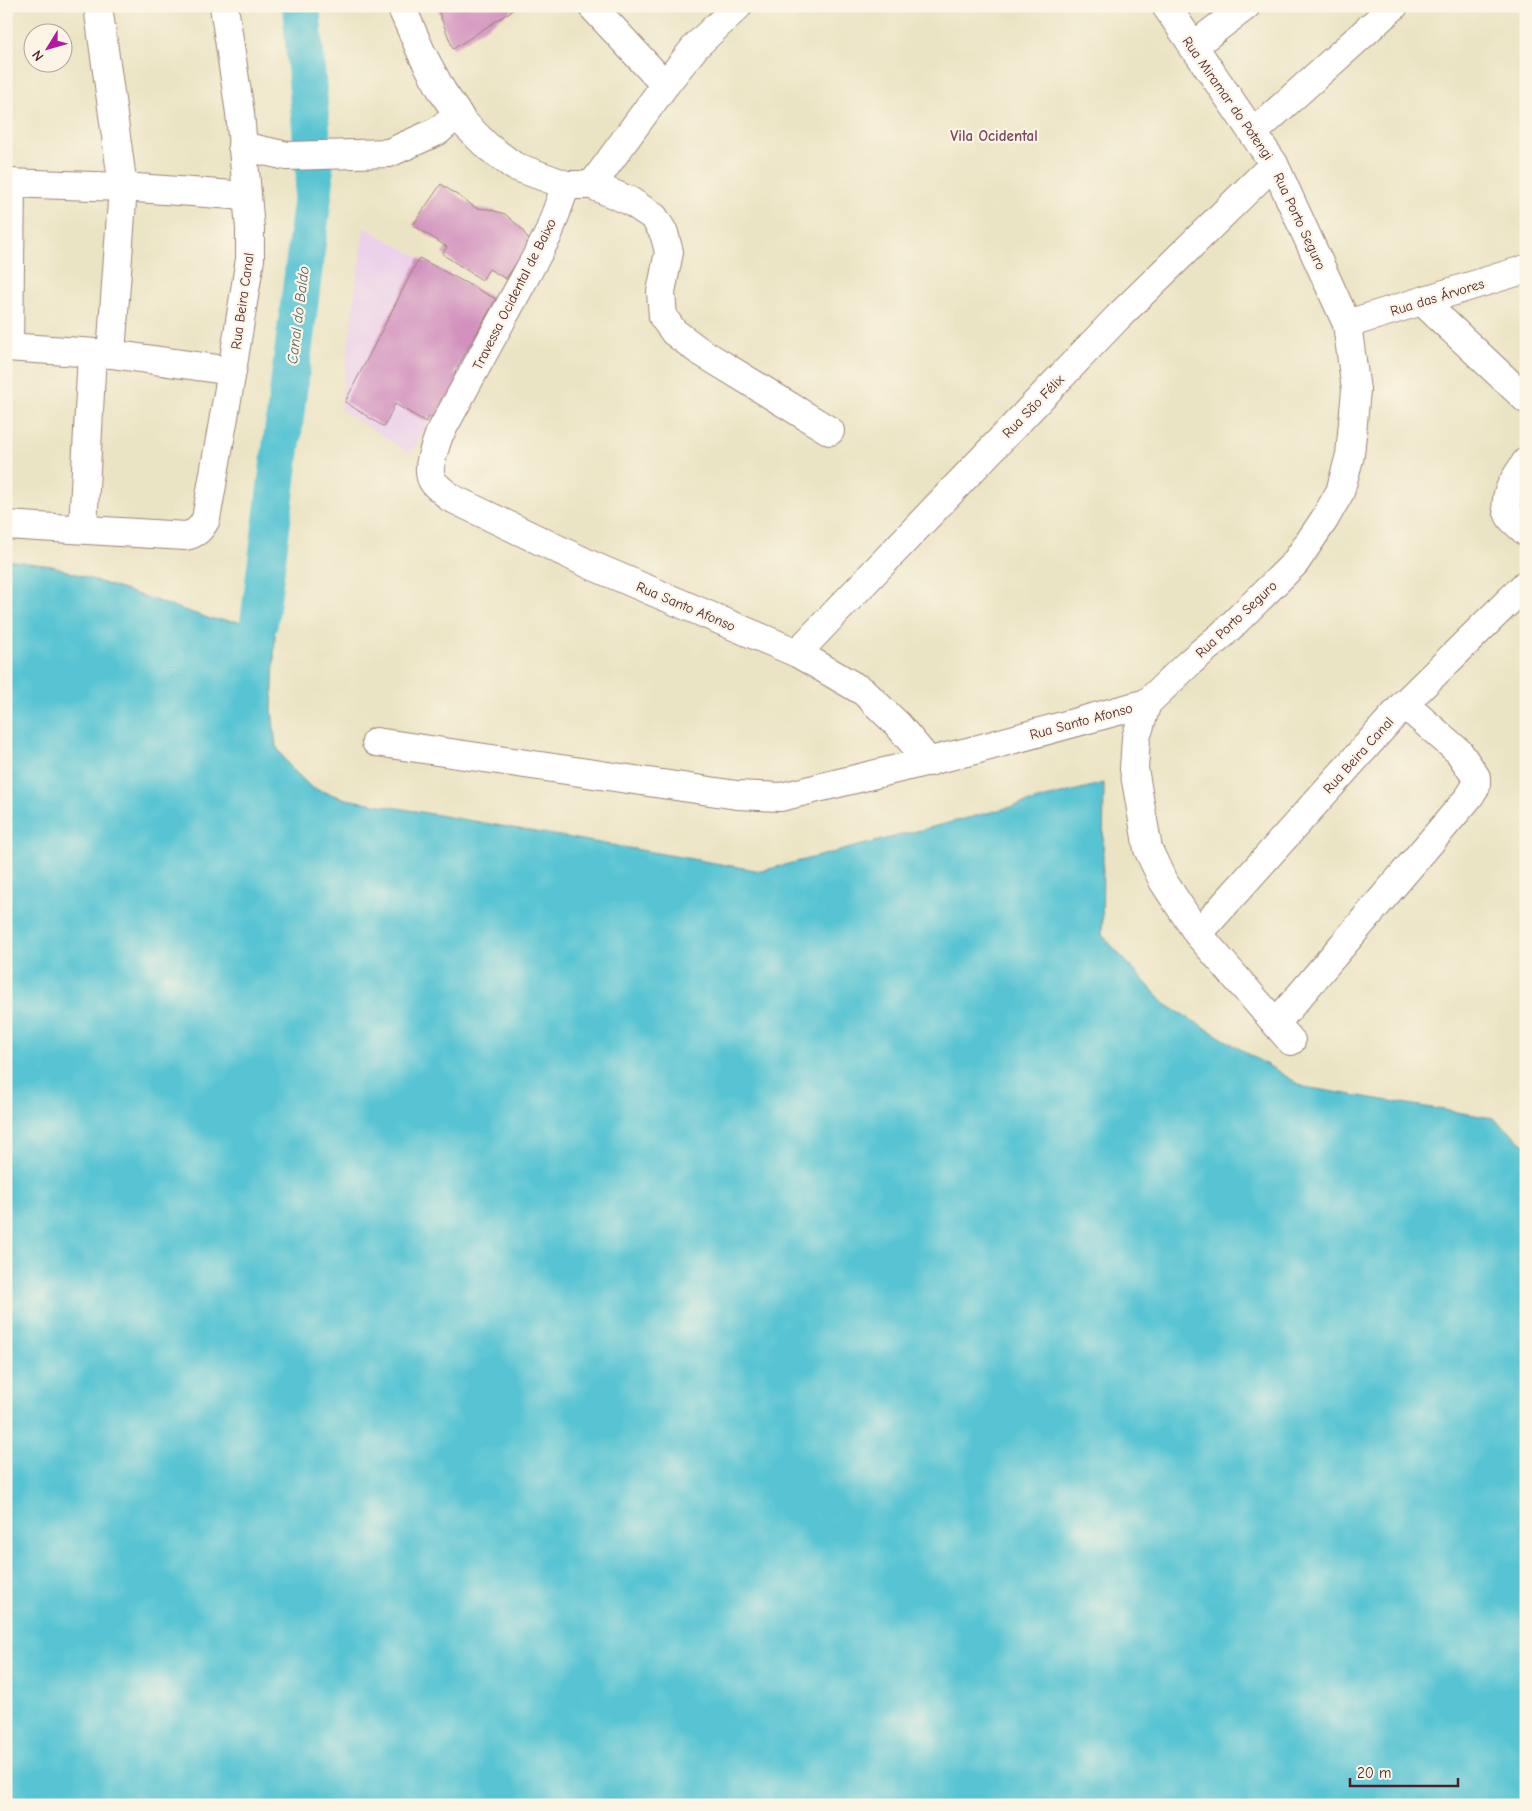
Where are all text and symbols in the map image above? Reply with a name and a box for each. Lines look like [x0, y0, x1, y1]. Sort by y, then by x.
north arrow [22, 22, 72, 72]
street label: Rua Miramar do Potengi [1179, 33, 1277, 163]
text: N [28, 47, 48, 64]
district label: Vila Ocidental [950, 127, 1038, 145]
street label: Rua Porto Seguro [1270, 170, 1330, 273]
street label: Travessa Ocidental de Baixo [469, 216, 560, 373]
street label: Rua Beira Canal [227, 252, 258, 350]
water label: Canal do Baldo [283, 265, 313, 365]
street label: Rua das Árvores [1388, 275, 1486, 320]
street label: Rua São Félix [999, 371, 1068, 442]
street label: Rua Porto Seguro [1192, 577, 1281, 662]
street label: Rua Santo Afonso [634, 578, 738, 635]
street label: Rua Santo Afonso [1028, 700, 1134, 743]
street label: Rua Beira Canal [1319, 713, 1397, 797]
scale bar [1350, 1756, 1457, 1788]
text: 20 m [1357, 1764, 1391, 1782]

